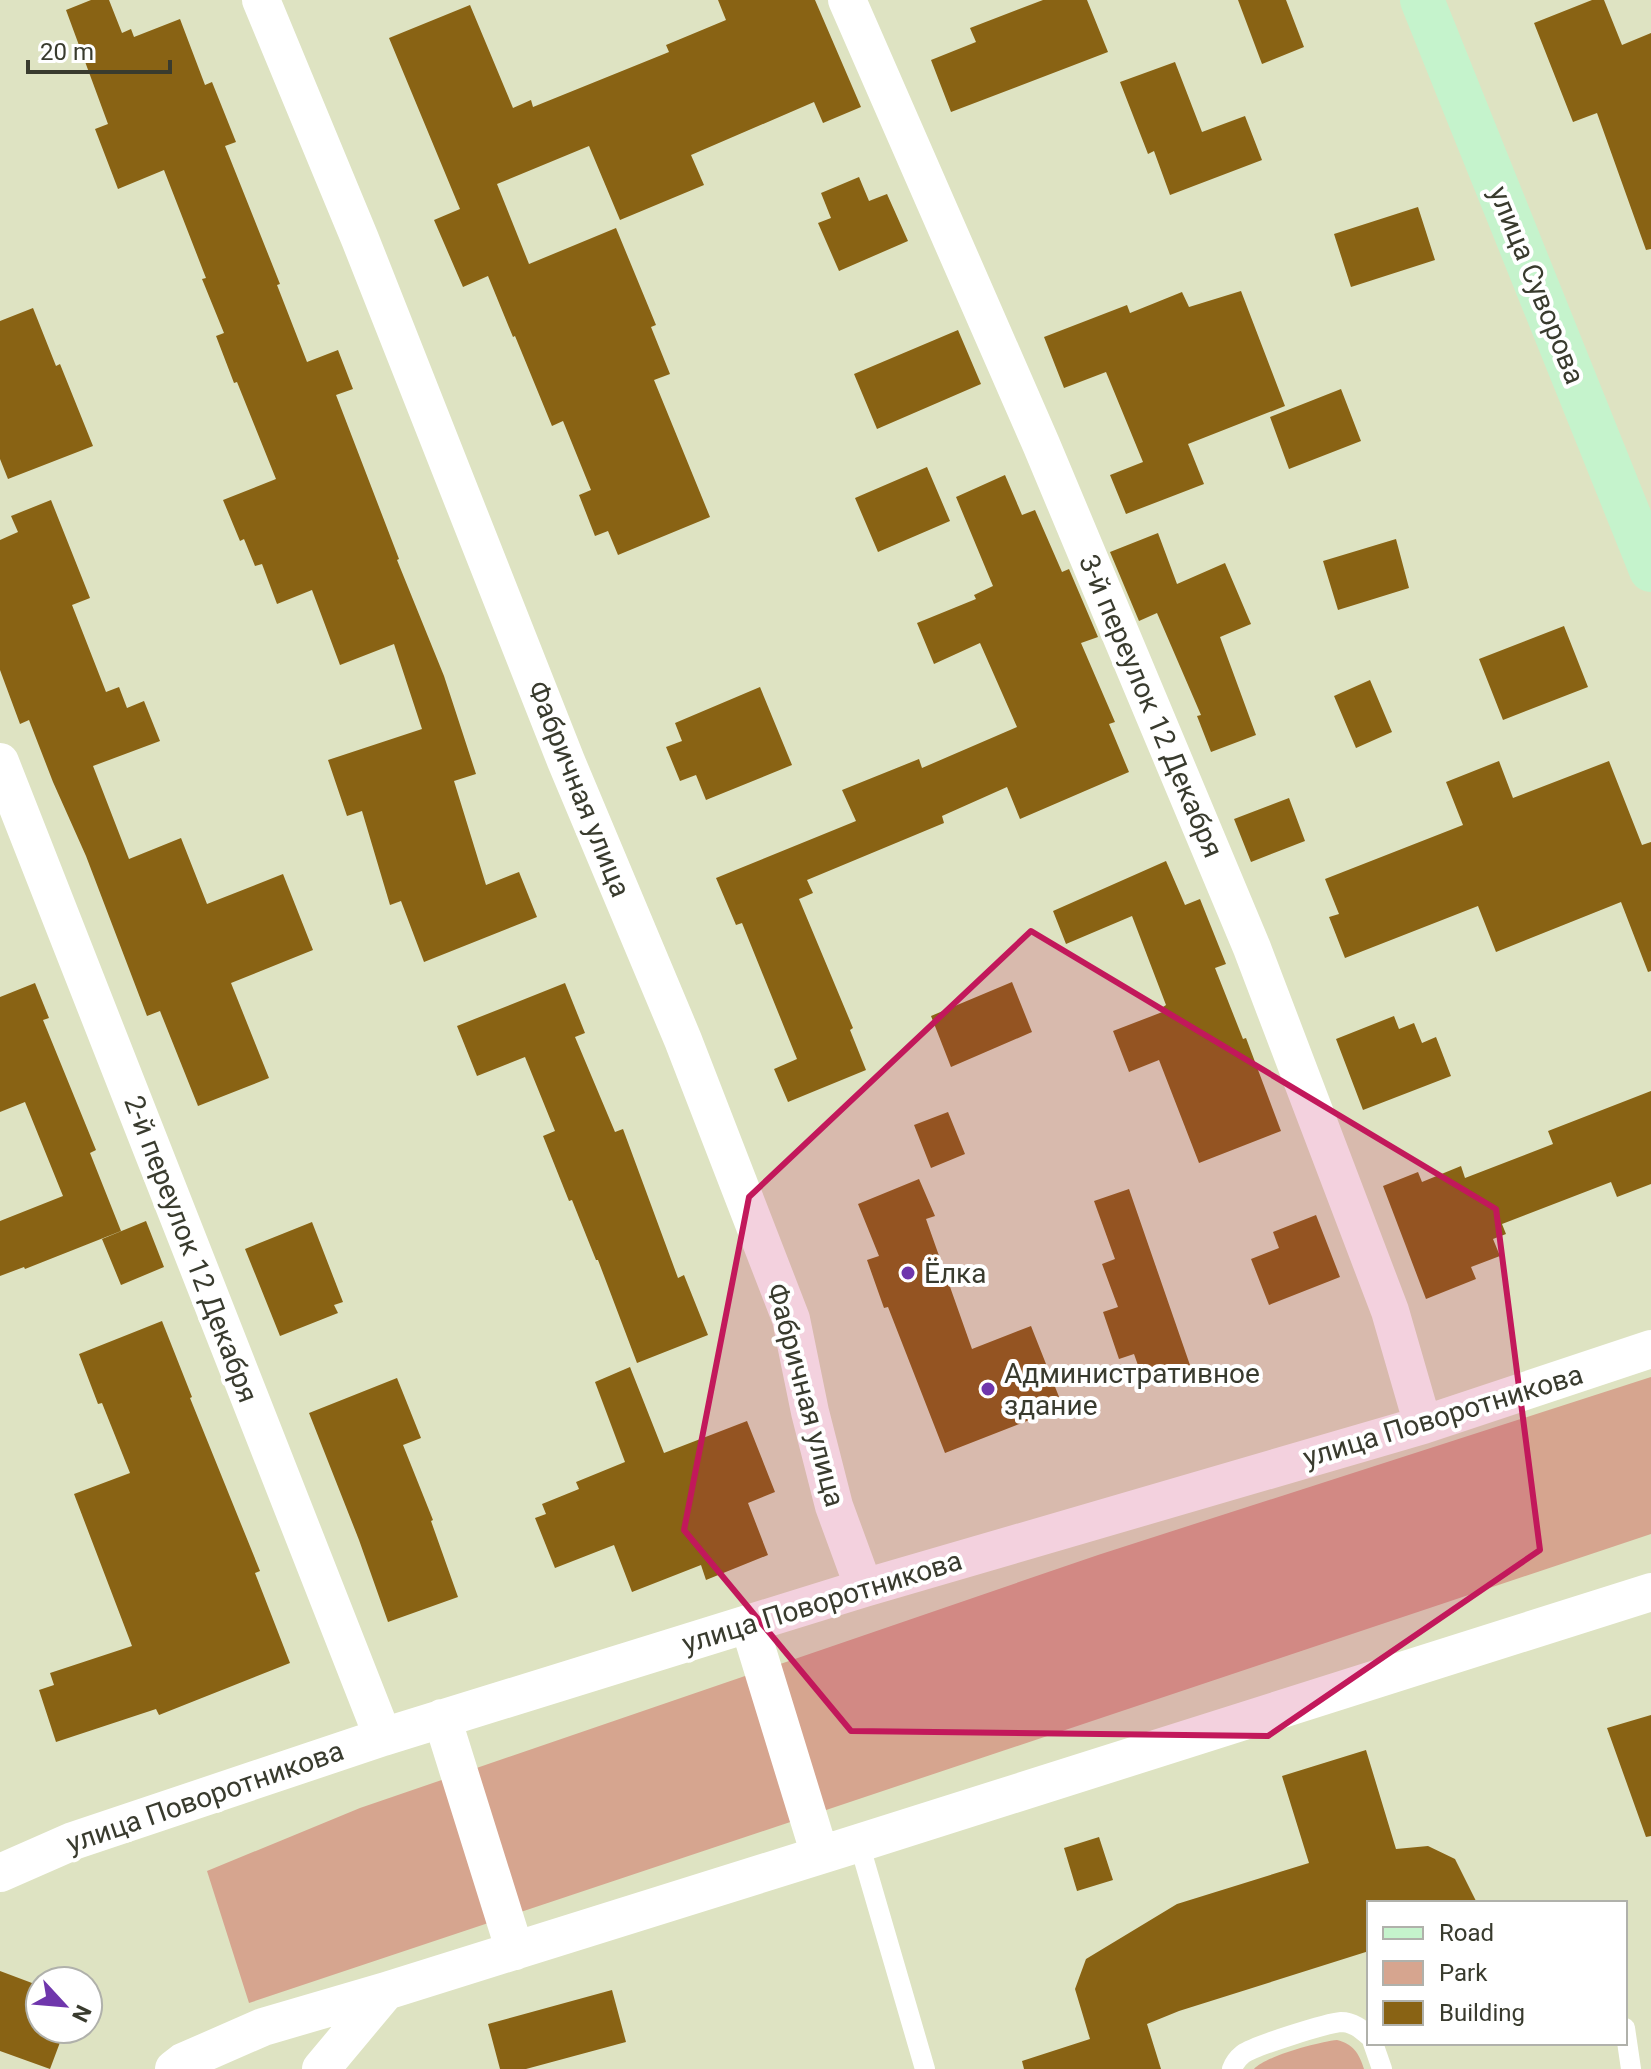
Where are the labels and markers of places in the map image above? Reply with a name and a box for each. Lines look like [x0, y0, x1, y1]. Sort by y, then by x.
place label: Ёлка [924, 1257, 986, 1290]
marker: Ёлка [899, 1264, 917, 1282]
place label: Административное здание [1004, 1357, 1260, 1422]
marker: Административное здание [979, 1380, 997, 1398]

